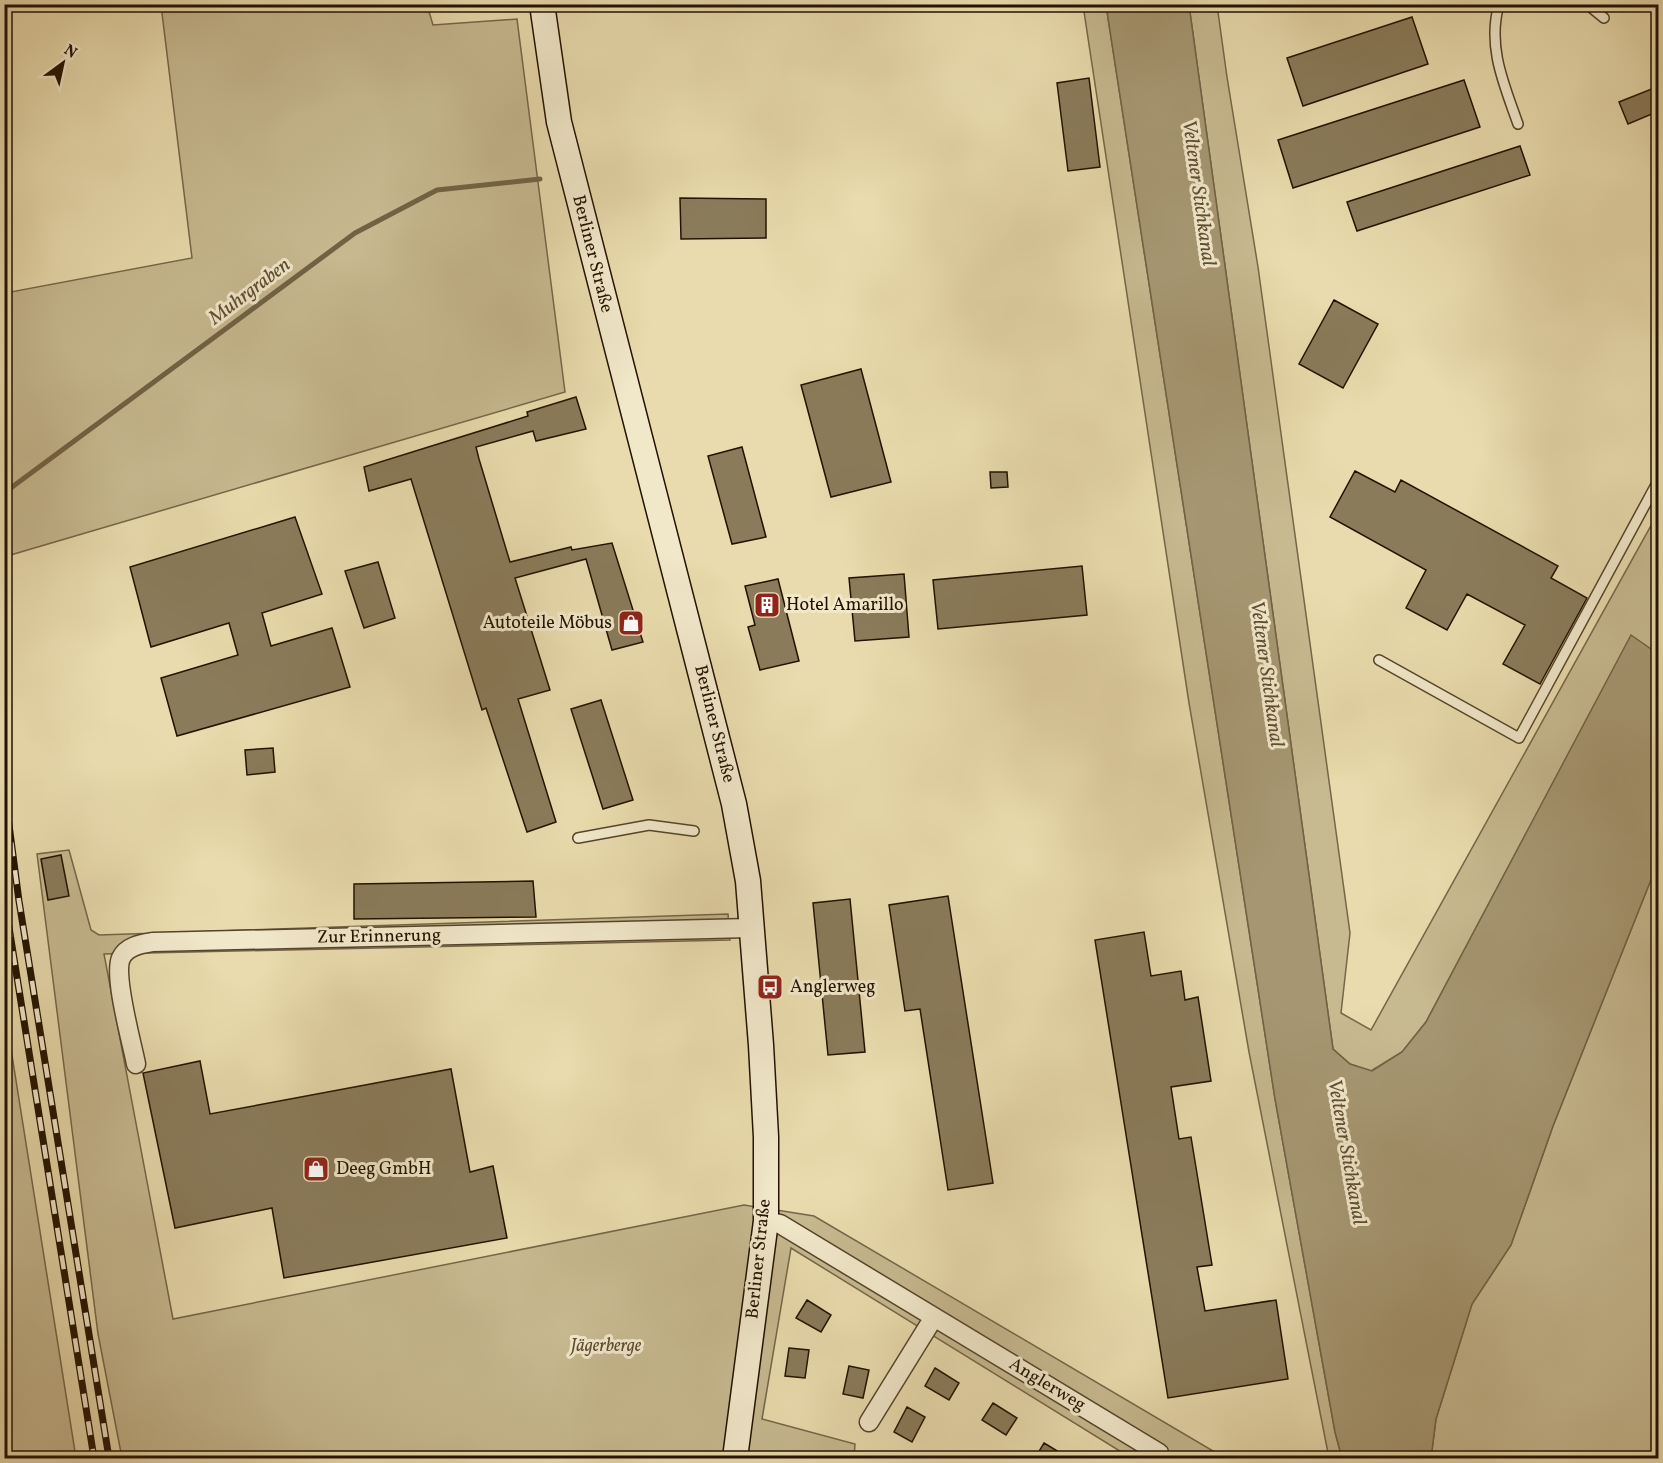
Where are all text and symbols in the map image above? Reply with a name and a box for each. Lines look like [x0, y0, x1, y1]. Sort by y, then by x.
north arrow [33, 33, 93, 93]
text: N [59, 40, 81, 65]
water label: Veltener Stichkanal [1174, 118, 1222, 268]
street label: Berliner Straße [565, 192, 619, 316]
water label: Muhrgraben [202, 252, 297, 333]
building icon: Hotel Amarillo [752, 590, 782, 620]
place label: Hotel Amarillo [786, 593, 904, 618]
water label: Veltener Stichkanal [1242, 599, 1290, 749]
shop icon: Autoteile Möbus [616, 608, 646, 638]
place label: Autoteile Möbus [483, 611, 612, 636]
street label: Berliner Straße [687, 662, 741, 786]
street label: Zur Erinnerung [317, 923, 441, 951]
bus stop icon: Anglerweg [755, 972, 785, 1002]
place label: Anglerweg [790, 975, 876, 1000]
water label: Veltener Stichkanal [1319, 1077, 1373, 1227]
shop icon: Deeg GmbH [301, 1154, 331, 1184]
place label: Deeg GmbH [336, 1157, 432, 1182]
street label: Berliner Straße [740, 1198, 778, 1320]
park label: Jägerberge [569, 1334, 642, 1359]
street label: Anglerweg [1004, 1352, 1090, 1418]

